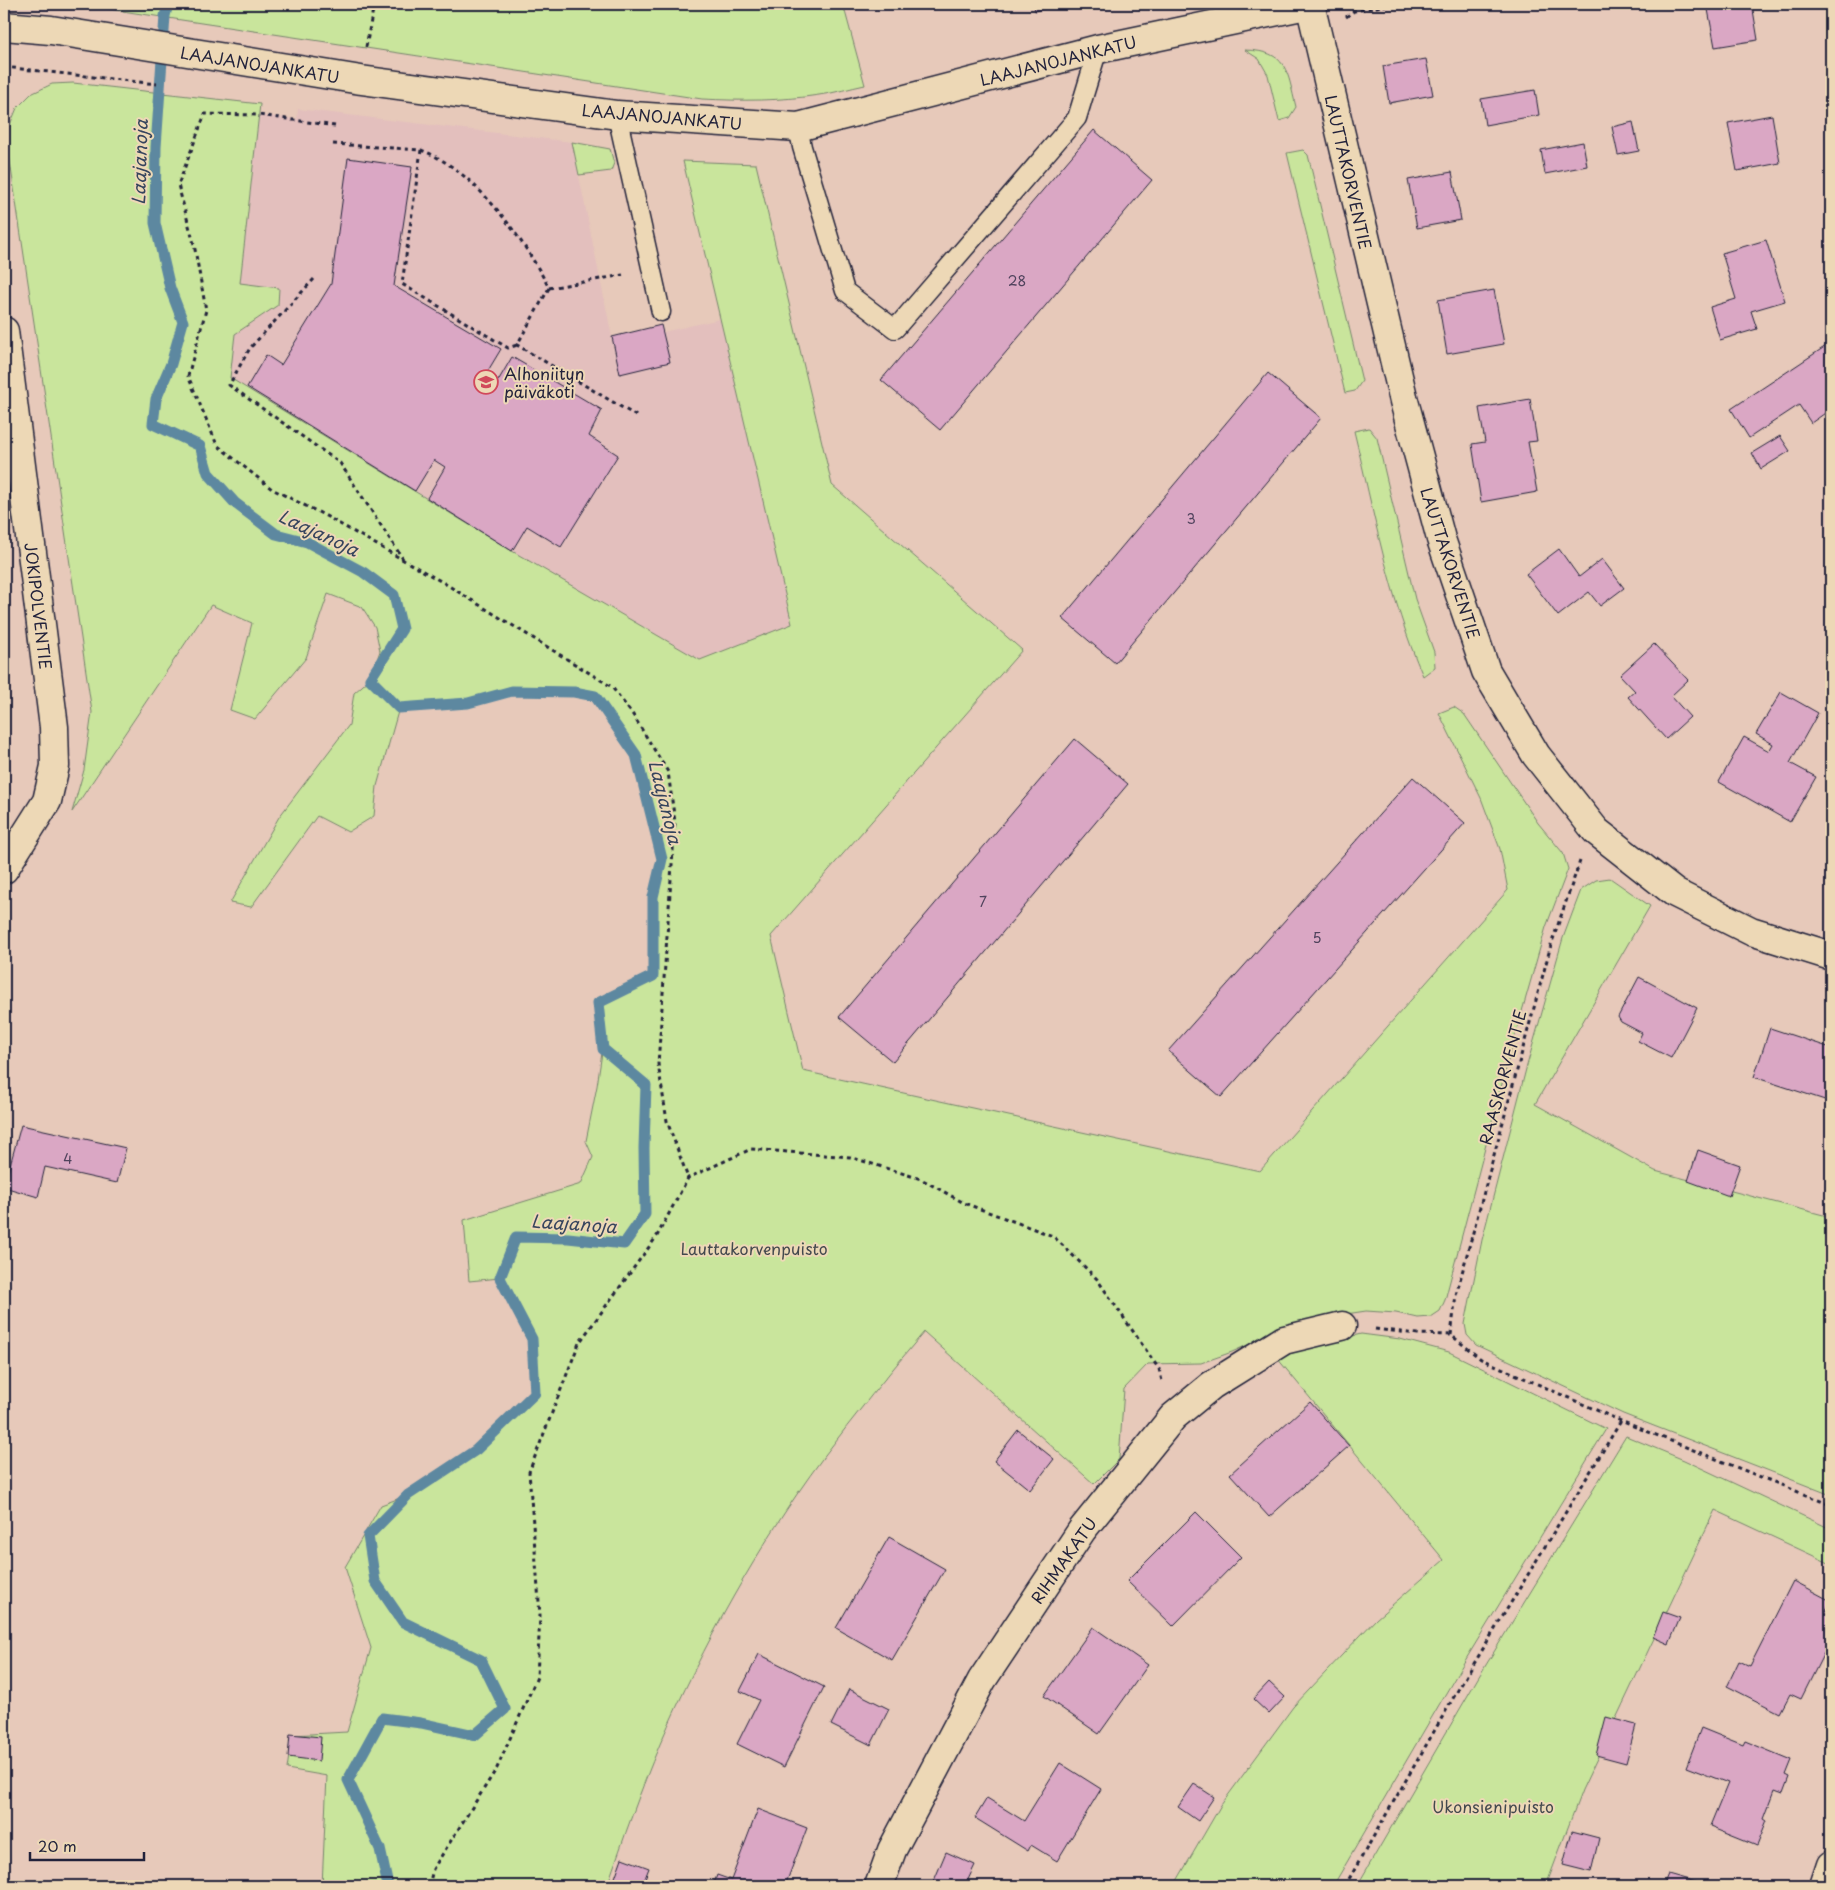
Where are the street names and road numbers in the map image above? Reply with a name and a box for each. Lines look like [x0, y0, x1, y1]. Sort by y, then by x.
street label: LAAJANOJANKATU [977, 29, 1139, 91]
street label: LAAJANOJANKATU [179, 40, 341, 88]
street label: LAUTTAKORVENTIE [1320, 92, 1378, 252]
street label: LAAJANOJANKATU [581, 97, 743, 135]
street label: LAUTTAKORVENTIE [1415, 484, 1487, 642]
street label: JOKIPOLVENTIE [19, 541, 59, 671]
street label: RAASKORVENTIE [1472, 1007, 1532, 1147]
street label: RIHMAKATU [1024, 1512, 1102, 1608]

